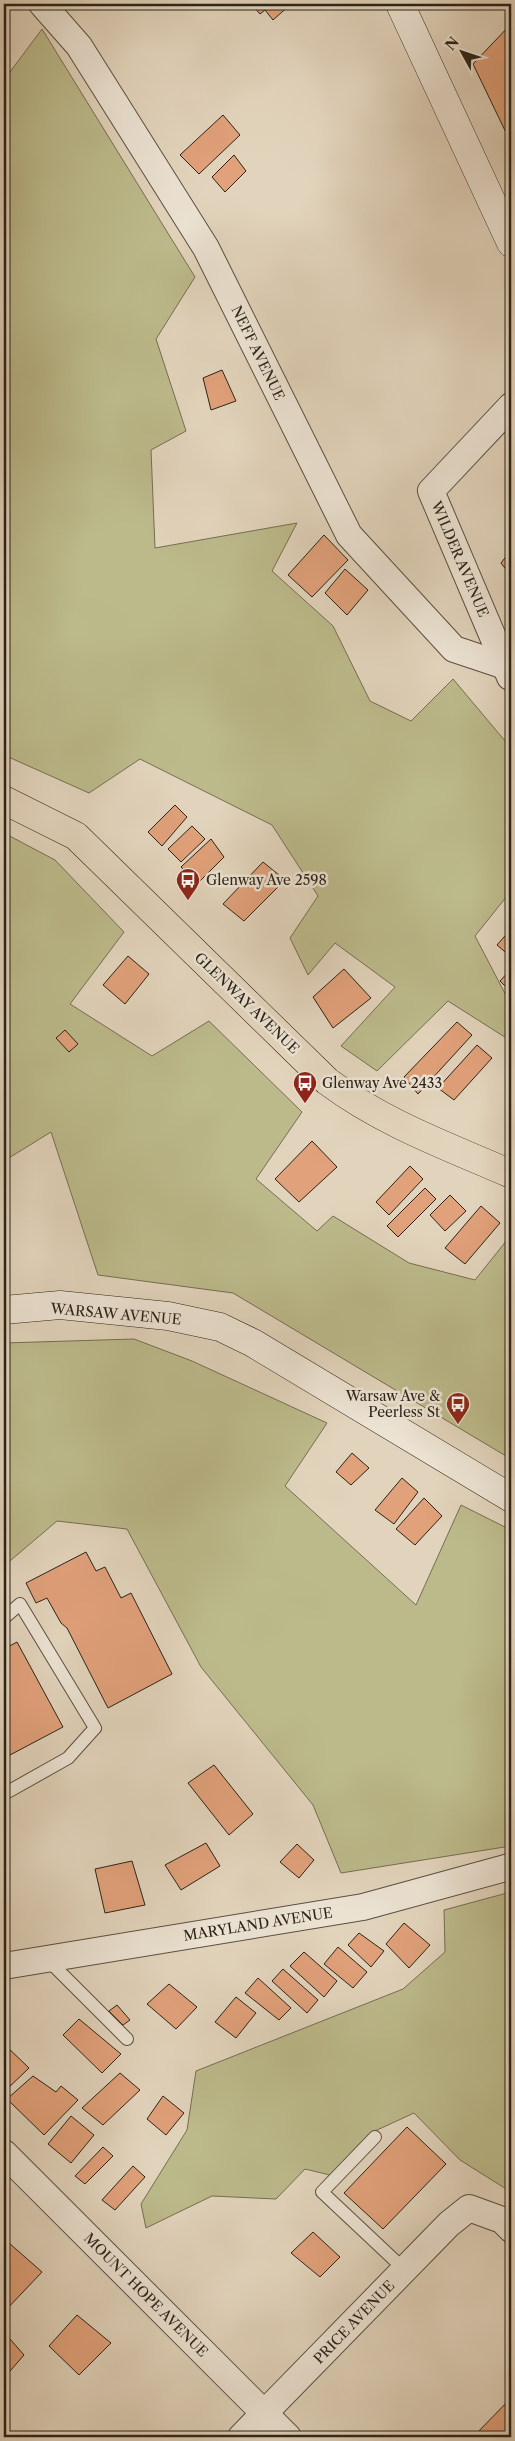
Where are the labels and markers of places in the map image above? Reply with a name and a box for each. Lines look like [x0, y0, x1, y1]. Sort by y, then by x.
bus stop icon: Glenway Ave 2598 [175, 867, 201, 901]
place label: Glenway Ave 2598 [206, 871, 327, 889]
bus stop icon: Glenway Ave 2433 [292, 1070, 318, 1104]
place label: Glenway Ave 2433 [322, 1074, 442, 1092]
place label: Warsaw Ave & Peerless St [345, 1387, 441, 1421]
bus stop icon: Warsaw Ave & Peerless St [445, 1391, 471, 1425]

